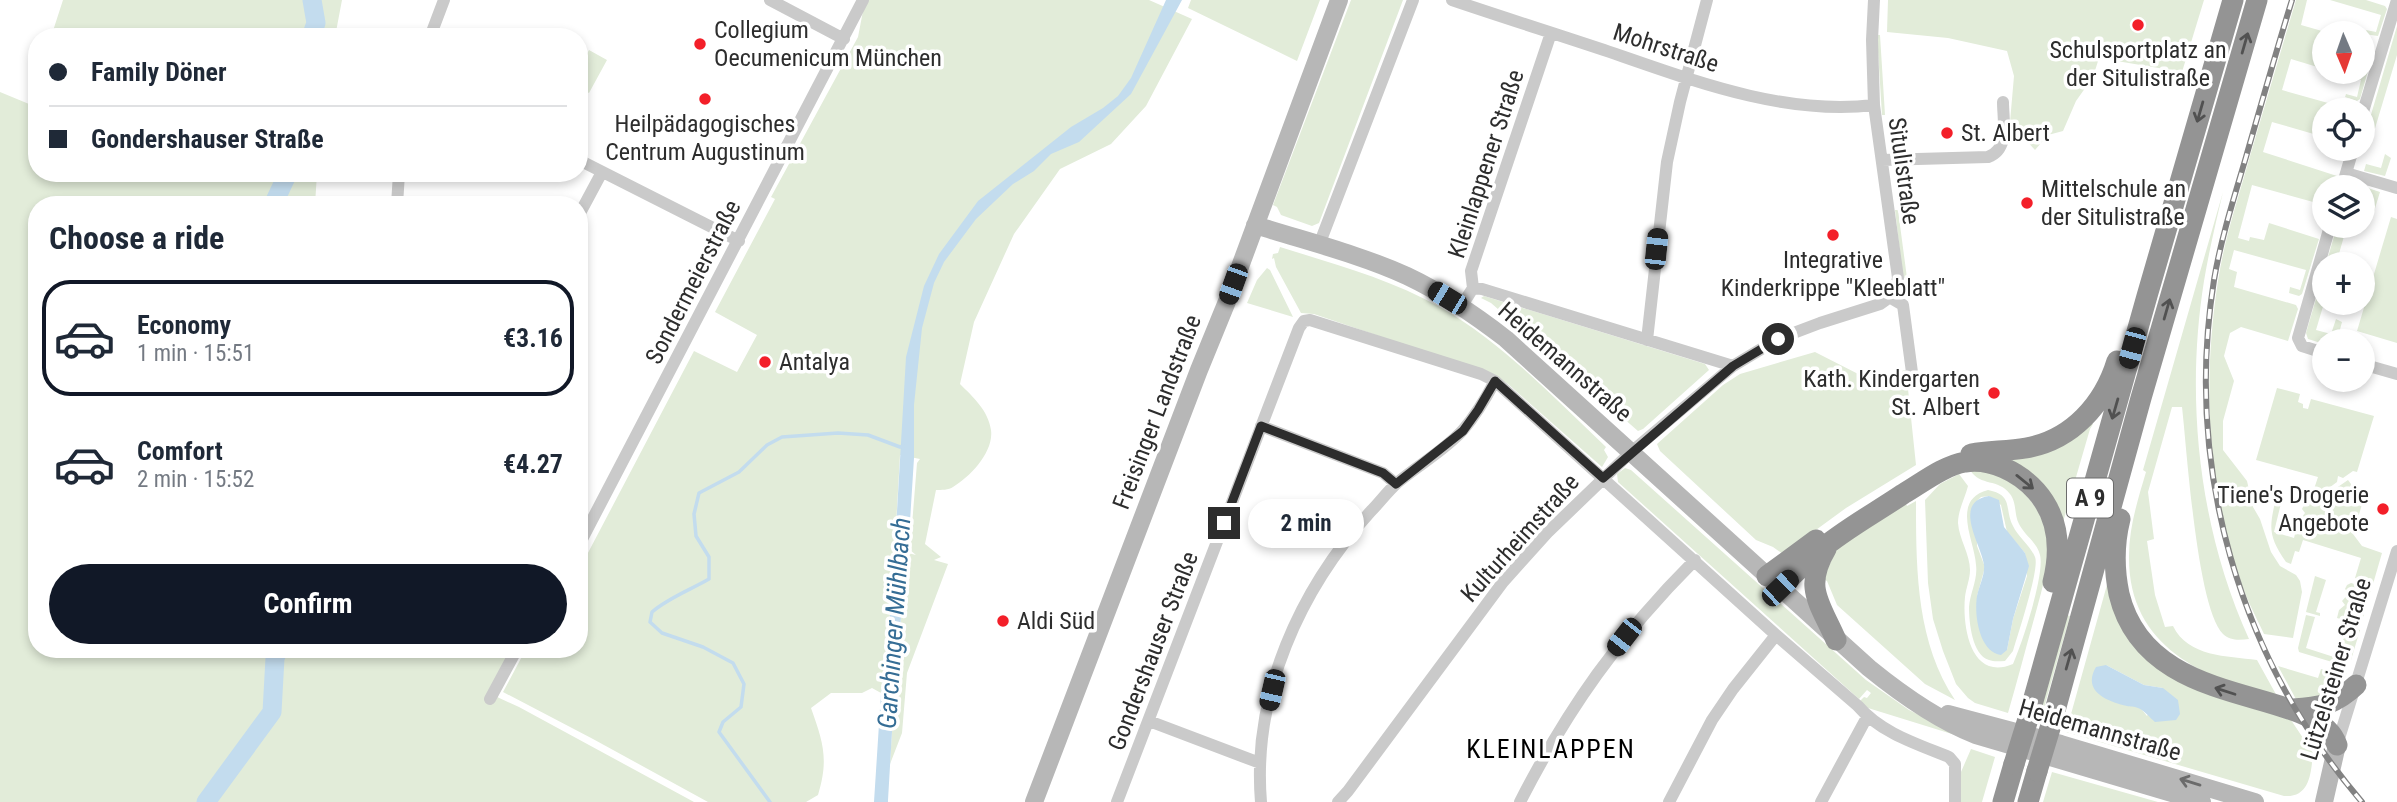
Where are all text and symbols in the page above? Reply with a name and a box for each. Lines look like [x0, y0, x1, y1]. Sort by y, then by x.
place label: Collegium Oecumenicum München [714, 16, 942, 72]
marker: Schulsportplatz an der Situlistraße [2130, 17, 2146, 33]
street label: Mohrstraße [1610, 18, 1722, 78]
north arrow [2312, 21, 2375, 84]
map controls [2312, 21, 2375, 392]
one-way arrow [2239, 33, 2252, 55]
marker: Collegium Oecumenicum München [692, 36, 708, 52]
place label: Schulsportplatz an der Situlistraße [2049, 36, 2227, 92]
text: Family Döner [91, 57, 227, 87]
street label: Kleinlappener Straße [1442, 66, 1530, 262]
marker: Heilpädagogisches Centrum Augustinum [697, 91, 713, 107]
button: locate [2312, 98, 2375, 161]
one-way arrow [2192, 101, 2205, 123]
place label: Heilpädagogisches Centrum Augustinum [605, 110, 805, 166]
street label: Situlistraße [1883, 116, 1925, 226]
place label: St. Albert [1961, 119, 2050, 147]
text: Gondershauser Straße [91, 124, 324, 154]
marker: St. Albert [1939, 125, 1955, 141]
place label: Mittelschule an der Situlistraße [2041, 175, 2186, 231]
button: layers [2312, 175, 2375, 238]
street label: Sondermeierstraße [640, 195, 746, 369]
marker: Mittelschule an der Situlistraße [2019, 195, 2035, 211]
text: Choose a ride [49, 219, 224, 257]
car [1644, 227, 1669, 271]
marker: Integrative Kinderkrippe "Kleeblatt" [1825, 227, 1841, 243]
place label: Integrative Kinderkrippe "Kleeblatt" [1721, 246, 1945, 302]
button: + [2312, 252, 2375, 315]
car [1216, 261, 1251, 307]
car [1424, 278, 1471, 318]
street label: Heidemannstraße [1493, 296, 1637, 428]
one-way arrow [2162, 298, 2175, 320]
icon: car [53, 307, 116, 370]
text: Economy [137, 310, 231, 340]
street label: Freisinger Landstraße [1107, 311, 1207, 513]
text: €3.16 [503, 323, 563, 353]
route start [1762, 323, 1794, 355]
car [2117, 325, 2148, 371]
button: − [2312, 329, 2375, 392]
text: 1 min · 15:51 [137, 340, 254, 367]
place label: Antalya [779, 348, 850, 376]
marker: Antalya [757, 354, 773, 370]
place label: Kath. Kindergarten St. Albert [1803, 365, 1980, 421]
marker: Kath. Kindergarten St. Albert [1986, 385, 2002, 401]
one-way arrow [2108, 397, 2121, 420]
icon: car [53, 433, 116, 496]
text: Comfort [137, 436, 223, 466]
text: €4.27 [503, 449, 563, 479]
text: 2 min · 15:52 [137, 466, 254, 493]
street label: Kulturheimstraße [1455, 468, 1585, 608]
one-way arrow [2016, 474, 2034, 490]
road number: A 9 [2067, 478, 2113, 518]
place label: Tiene's Drogerie Angebote [2217, 481, 2369, 537]
callout: 2 min [1248, 498, 1364, 548]
marker: Tiene's Drogerie Angebote [2375, 501, 2391, 517]
route end [1208, 507, 1240, 539]
text: 2 min [1280, 510, 1332, 537]
water label: Garchinger Mühlbach [872, 516, 916, 730]
street label: Gondershauser Straße [1102, 548, 1204, 754]
button: Confirm [49, 564, 567, 644]
car [1758, 566, 1803, 610]
street label: Lützelsteiner Straße [2295, 575, 2377, 763]
place label: Aldi Süd [1017, 607, 1095, 635]
marker: Aldi Süd [995, 613, 1011, 629]
car [1603, 614, 1646, 660]
one-way arrow [2064, 649, 2077, 671]
car [1258, 667, 1287, 713]
one-way arrow [2215, 683, 2237, 696]
street label: Heidemannstraße [2016, 693, 2184, 767]
district label: KLEINLAPPEN [1466, 734, 1636, 764]
one-way arrow [2180, 774, 2202, 787]

